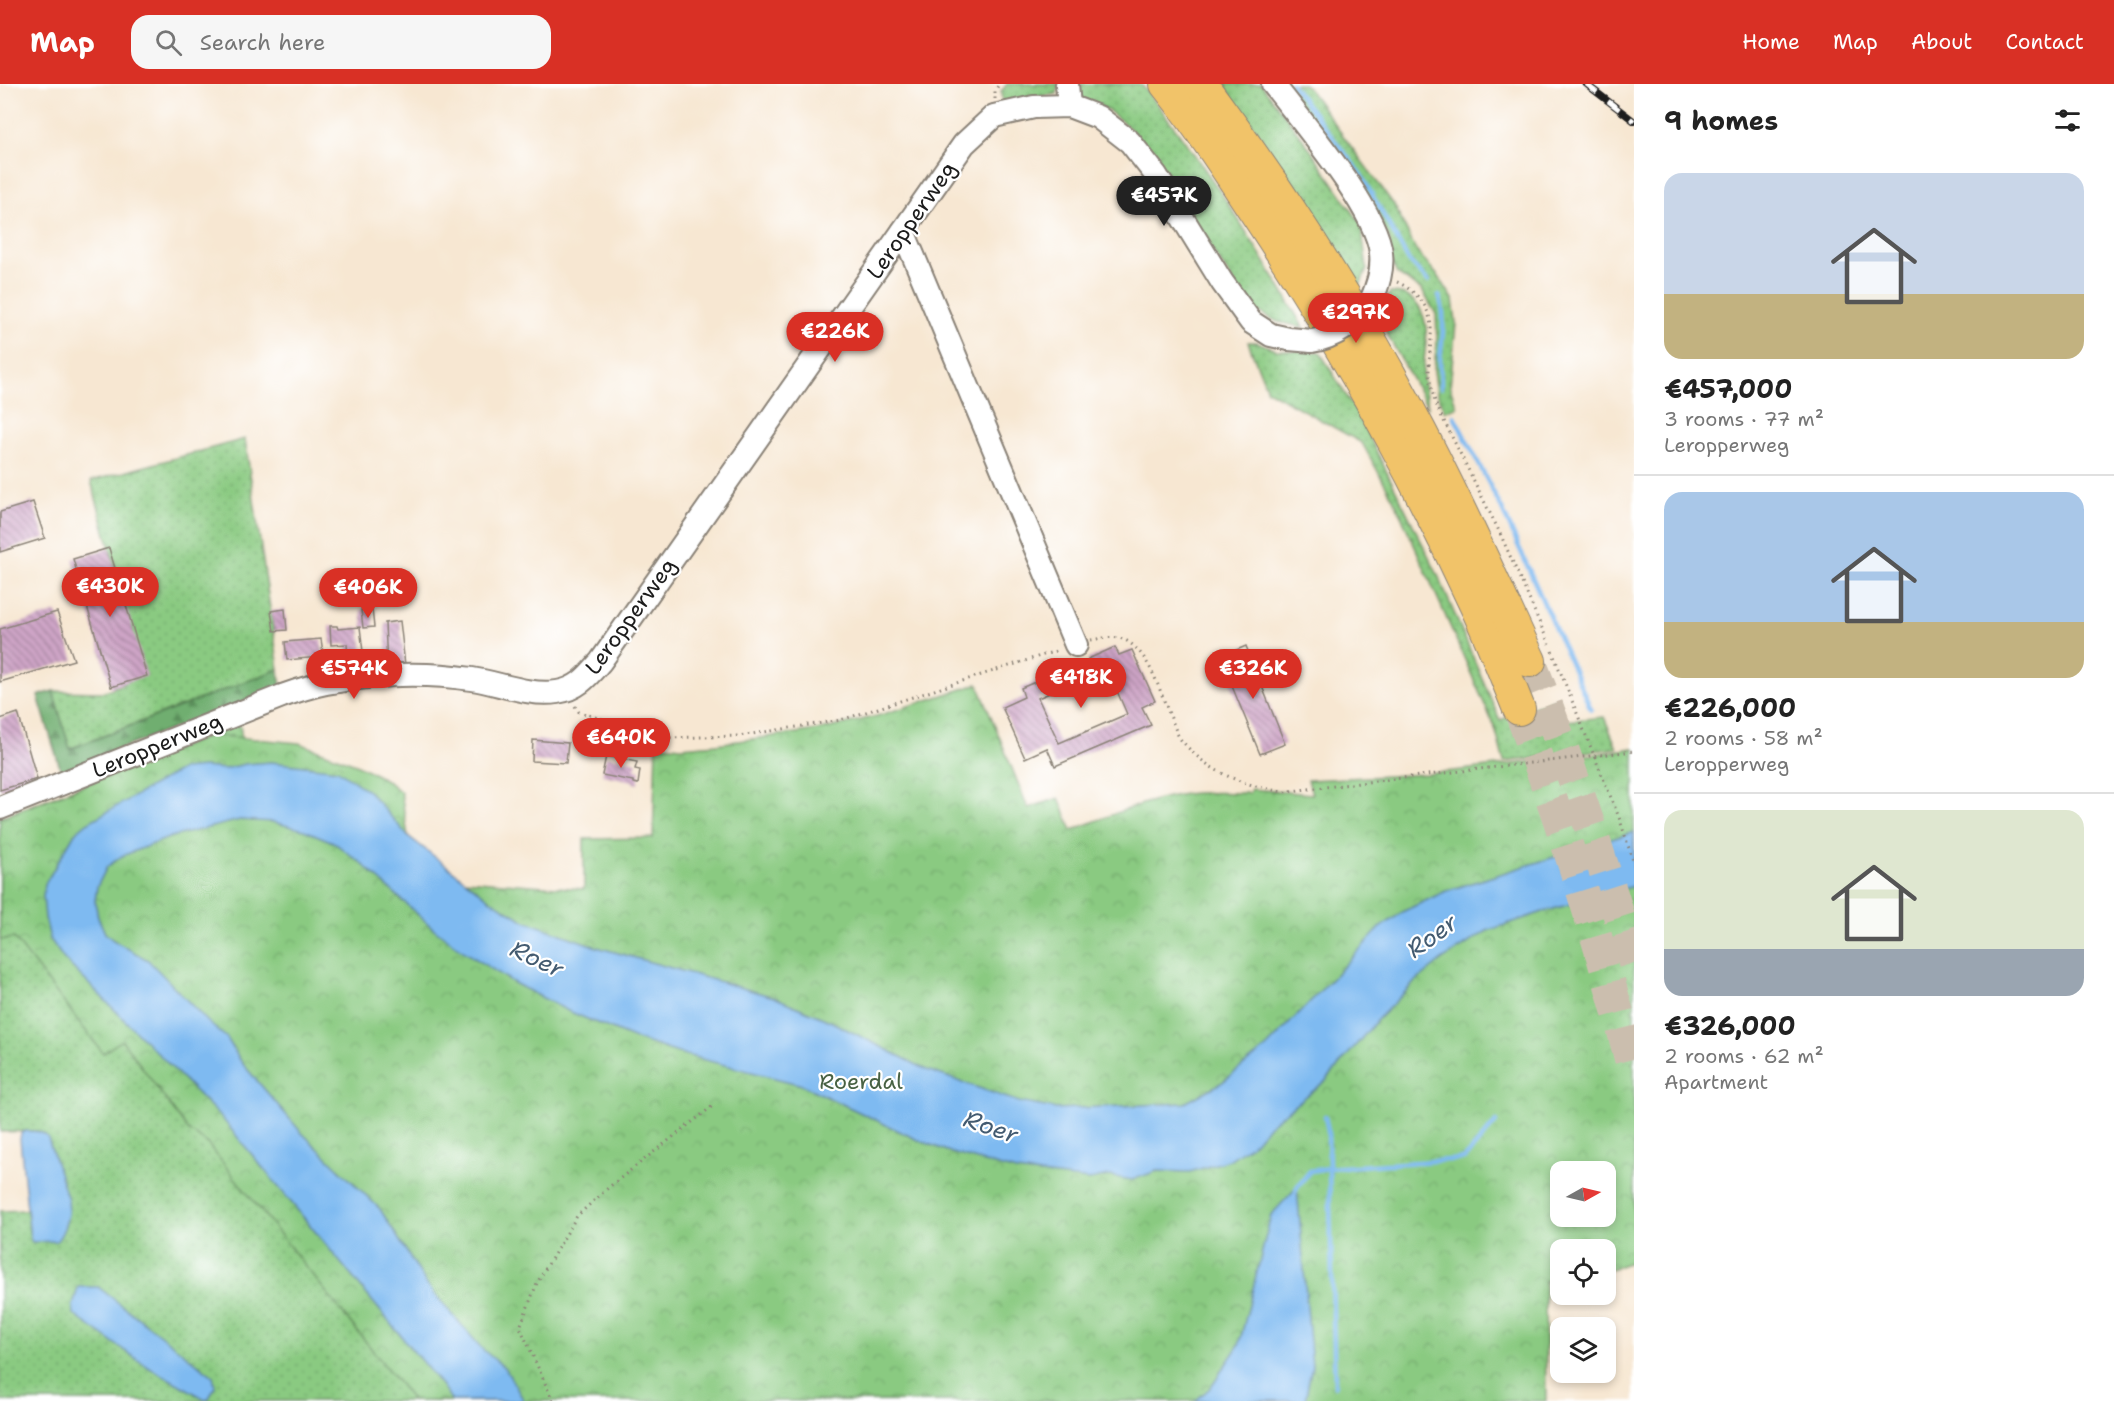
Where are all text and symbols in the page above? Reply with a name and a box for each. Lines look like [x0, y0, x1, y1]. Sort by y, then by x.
search box [131, 15, 551, 69]
text: Map [30, 23, 95, 61]
icon: search [152, 26, 185, 59]
text: Search here [200, 28, 325, 57]
text: Home [1742, 28, 1800, 56]
text: Map [1833, 28, 1878, 56]
text: About [1911, 28, 1972, 56]
text: Contact [2005, 28, 2084, 56]
text: 9 homes [1664, 103, 1778, 138]
icon: filters [2051, 104, 2084, 137]
street label: Leropperweg [860, 156, 963, 285]
pin: €457K [1122, 176, 1206, 227]
text: €457K [1130, 182, 1198, 208]
icon: home [1820, 212, 1928, 320]
pin: €297K [1314, 293, 1398, 344]
text: €297K [1322, 299, 1390, 325]
pin: €226K [793, 312, 877, 363]
text: €226K [800, 318, 870, 344]
text: €457,000 [1664, 371, 1792, 406]
text: 3 rooms · 77 m² [1664, 406, 1824, 432]
text: Leropperweg [1664, 432, 1789, 458]
icon: home [1820, 531, 1928, 639]
street label: Leropperweg [578, 552, 683, 681]
pin: €430K [68, 567, 152, 618]
pin: €406K [326, 568, 410, 619]
text: €430K [76, 573, 144, 599]
text: €406K [333, 574, 403, 600]
pin: €574K [312, 649, 396, 700]
pin: €326K [1211, 649, 1295, 700]
text: €574K [320, 655, 388, 681]
text: €326K [1219, 655, 1287, 681]
pin: €418K [1039, 658, 1123, 709]
text: €418K [1049, 664, 1113, 690]
text: €226,000 [1664, 690, 1796, 725]
street label: Leropperweg [88, 706, 227, 785]
pin: €640K [579, 718, 663, 769]
text: €640K [586, 724, 656, 750]
text: 2 rooms · 58 m² [1664, 725, 1823, 751]
text: Leropperweg [1664, 751, 1789, 777]
icon: home [1820, 849, 1928, 957]
water label: Roer [1400, 906, 1464, 965]
water label: Roer [505, 933, 570, 986]
text: €326,000 [1664, 1008, 1796, 1043]
text: 2 rooms · 62 m² [1664, 1043, 1824, 1069]
park label: Roerdal [819, 1067, 903, 1096]
text: Apartment [1664, 1069, 1768, 1095]
water label: Roer [959, 1103, 1023, 1151]
north arrow [1550, 1161, 1616, 1227]
map controls [1550, 1161, 1616, 1383]
button: locate [1550, 1239, 1616, 1305]
button: layers [1550, 1317, 1616, 1383]

